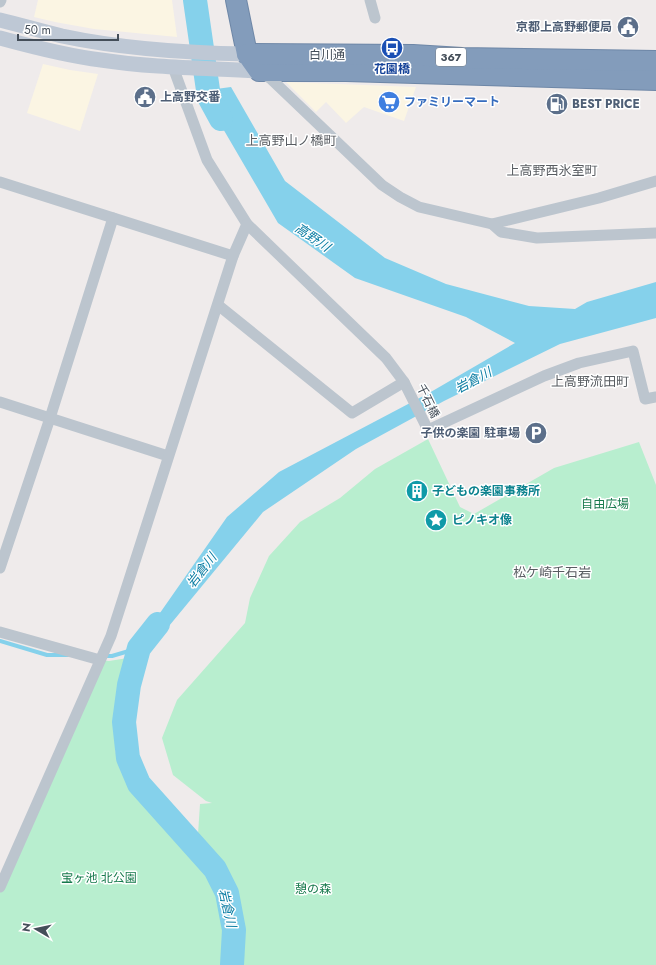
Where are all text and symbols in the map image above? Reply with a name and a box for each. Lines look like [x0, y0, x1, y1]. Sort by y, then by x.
public building icon: 京都上高野郵便局 [615, 14, 641, 40]
scale bar [18, 16, 118, 42]
place label: 京都上高野郵便局 [516, 18, 612, 36]
text: 50 m [24, 21, 51, 39]
bus stop icon: 花園橋 [379, 35, 405, 61]
street label: 白川通 [309, 46, 345, 64]
road number: 367 [436, 48, 466, 66]
place label: 花園橋 [374, 60, 411, 78]
public building icon: 上高野交番 [132, 84, 158, 110]
place label: 上高野交番 [160, 88, 221, 106]
supermarket icon: ファミリーマート [376, 89, 402, 115]
fuel station icon: BEST PRICE [544, 91, 570, 117]
place label: ファミリーマート [404, 93, 500, 111]
place label: BEST PRICE [572, 95, 640, 113]
district label: 上高野山ノ橋町 [245, 131, 337, 150]
district label: 上高野西氷室町 [506, 161, 598, 180]
water label: 高野川 [291, 219, 336, 257]
water label: 岩倉川 [452, 362, 497, 398]
district label: 上高野流田町 [551, 372, 629, 391]
street label: 千石橋 [412, 381, 444, 421]
parking icon: 子供の楽園 駐車場 [523, 420, 549, 446]
place label: 子供の楽園 駐車場 [420, 424, 520, 442]
building icon: 子どもの楽園事務所 [404, 478, 430, 504]
place label: 子どもの楽園事務所 [432, 482, 540, 500]
park label: 自由広場 [581, 495, 629, 513]
place icon: ピノキオ像 [423, 507, 449, 533]
place label: ピノキオ像 [452, 511, 512, 529]
water label: 岩倉川 [182, 548, 222, 592]
district label: 松ケ崎千石岩 [513, 563, 591, 582]
park label: 宝ヶ池 北公園 [61, 869, 137, 887]
park label: 憩の森 [295, 880, 331, 898]
water label: 岩倉川 [214, 887, 242, 931]
north arrow [16, 909, 56, 949]
text: N [18, 922, 35, 933]

